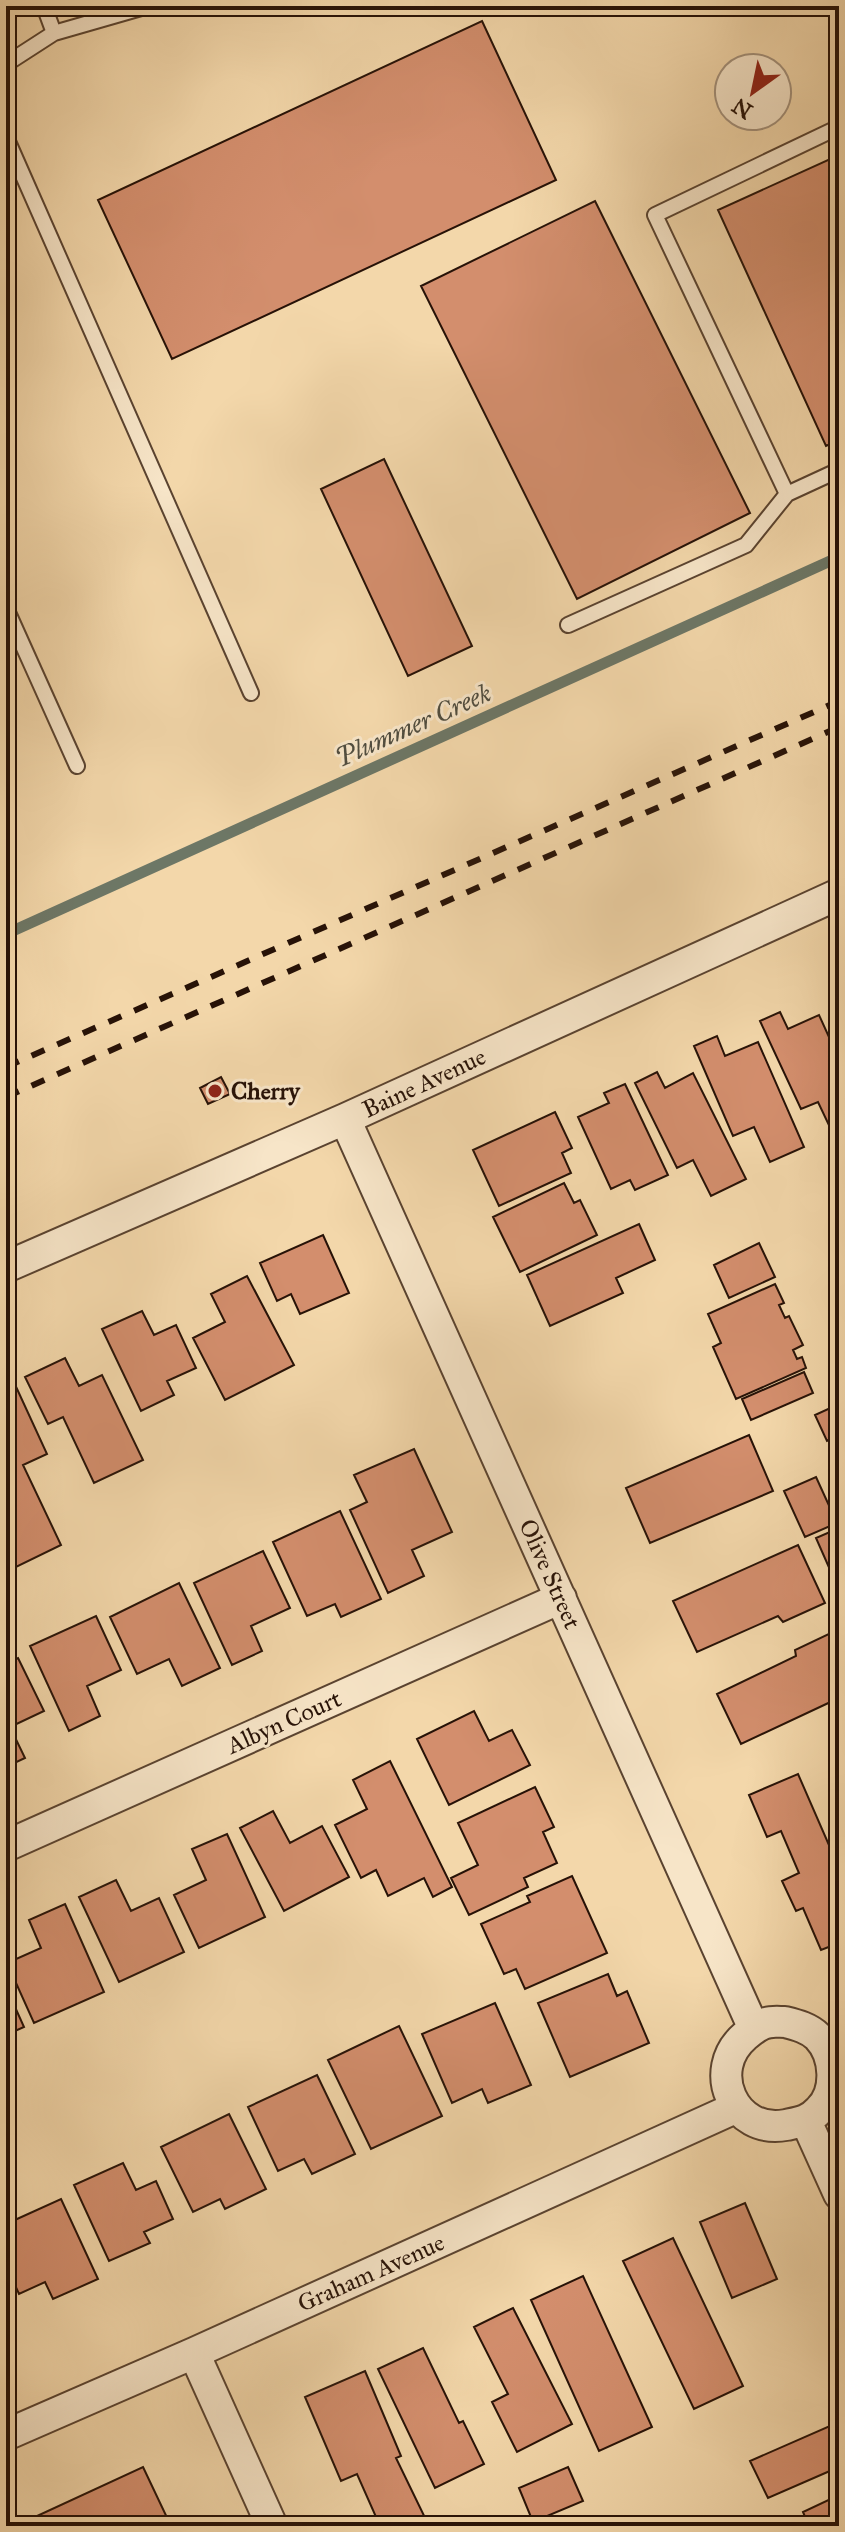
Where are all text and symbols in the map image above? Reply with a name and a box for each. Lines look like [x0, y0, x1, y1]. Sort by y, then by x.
north arrow [713, 52, 793, 132]
text: N [727, 92, 758, 125]
water label: Plummer Creek [330, 676, 496, 774]
street label: Baine Avenue [357, 1041, 491, 1125]
place label: Cherry [231, 1076, 302, 1106]
marker: Cherry [206, 1082, 224, 1100]
street label: Olive Street [512, 1514, 588, 1634]
street label: Albyn Court [221, 1683, 346, 1761]
street label: Graham Avenue [293, 2227, 449, 2319]

